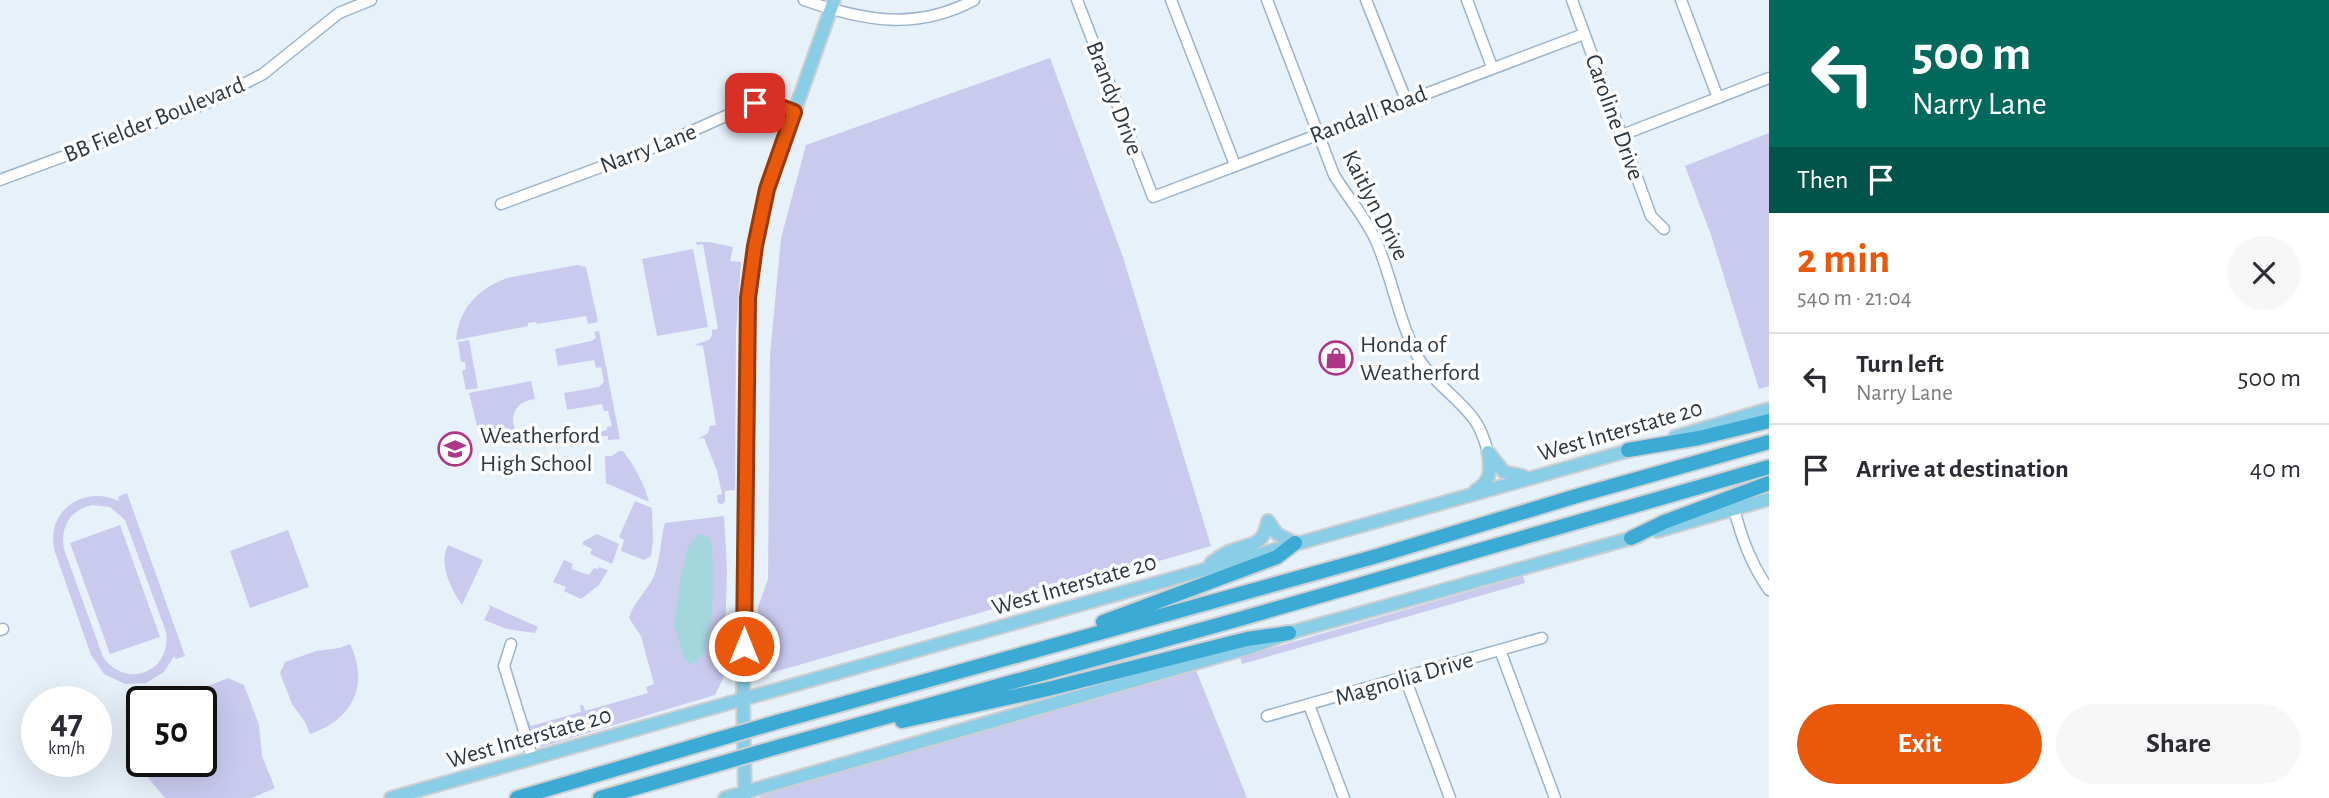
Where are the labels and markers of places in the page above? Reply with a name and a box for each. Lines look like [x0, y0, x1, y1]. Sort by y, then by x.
pin [725, 73, 785, 133]
place label: Honda of Weatherford [1360, 333, 1480, 385]
shop icon: Honda of Weatherford [1317, 339, 1355, 377]
place label: Weatherford High School [480, 424, 600, 476]
school or university icon: Weatherford High School [436, 430, 474, 468]

